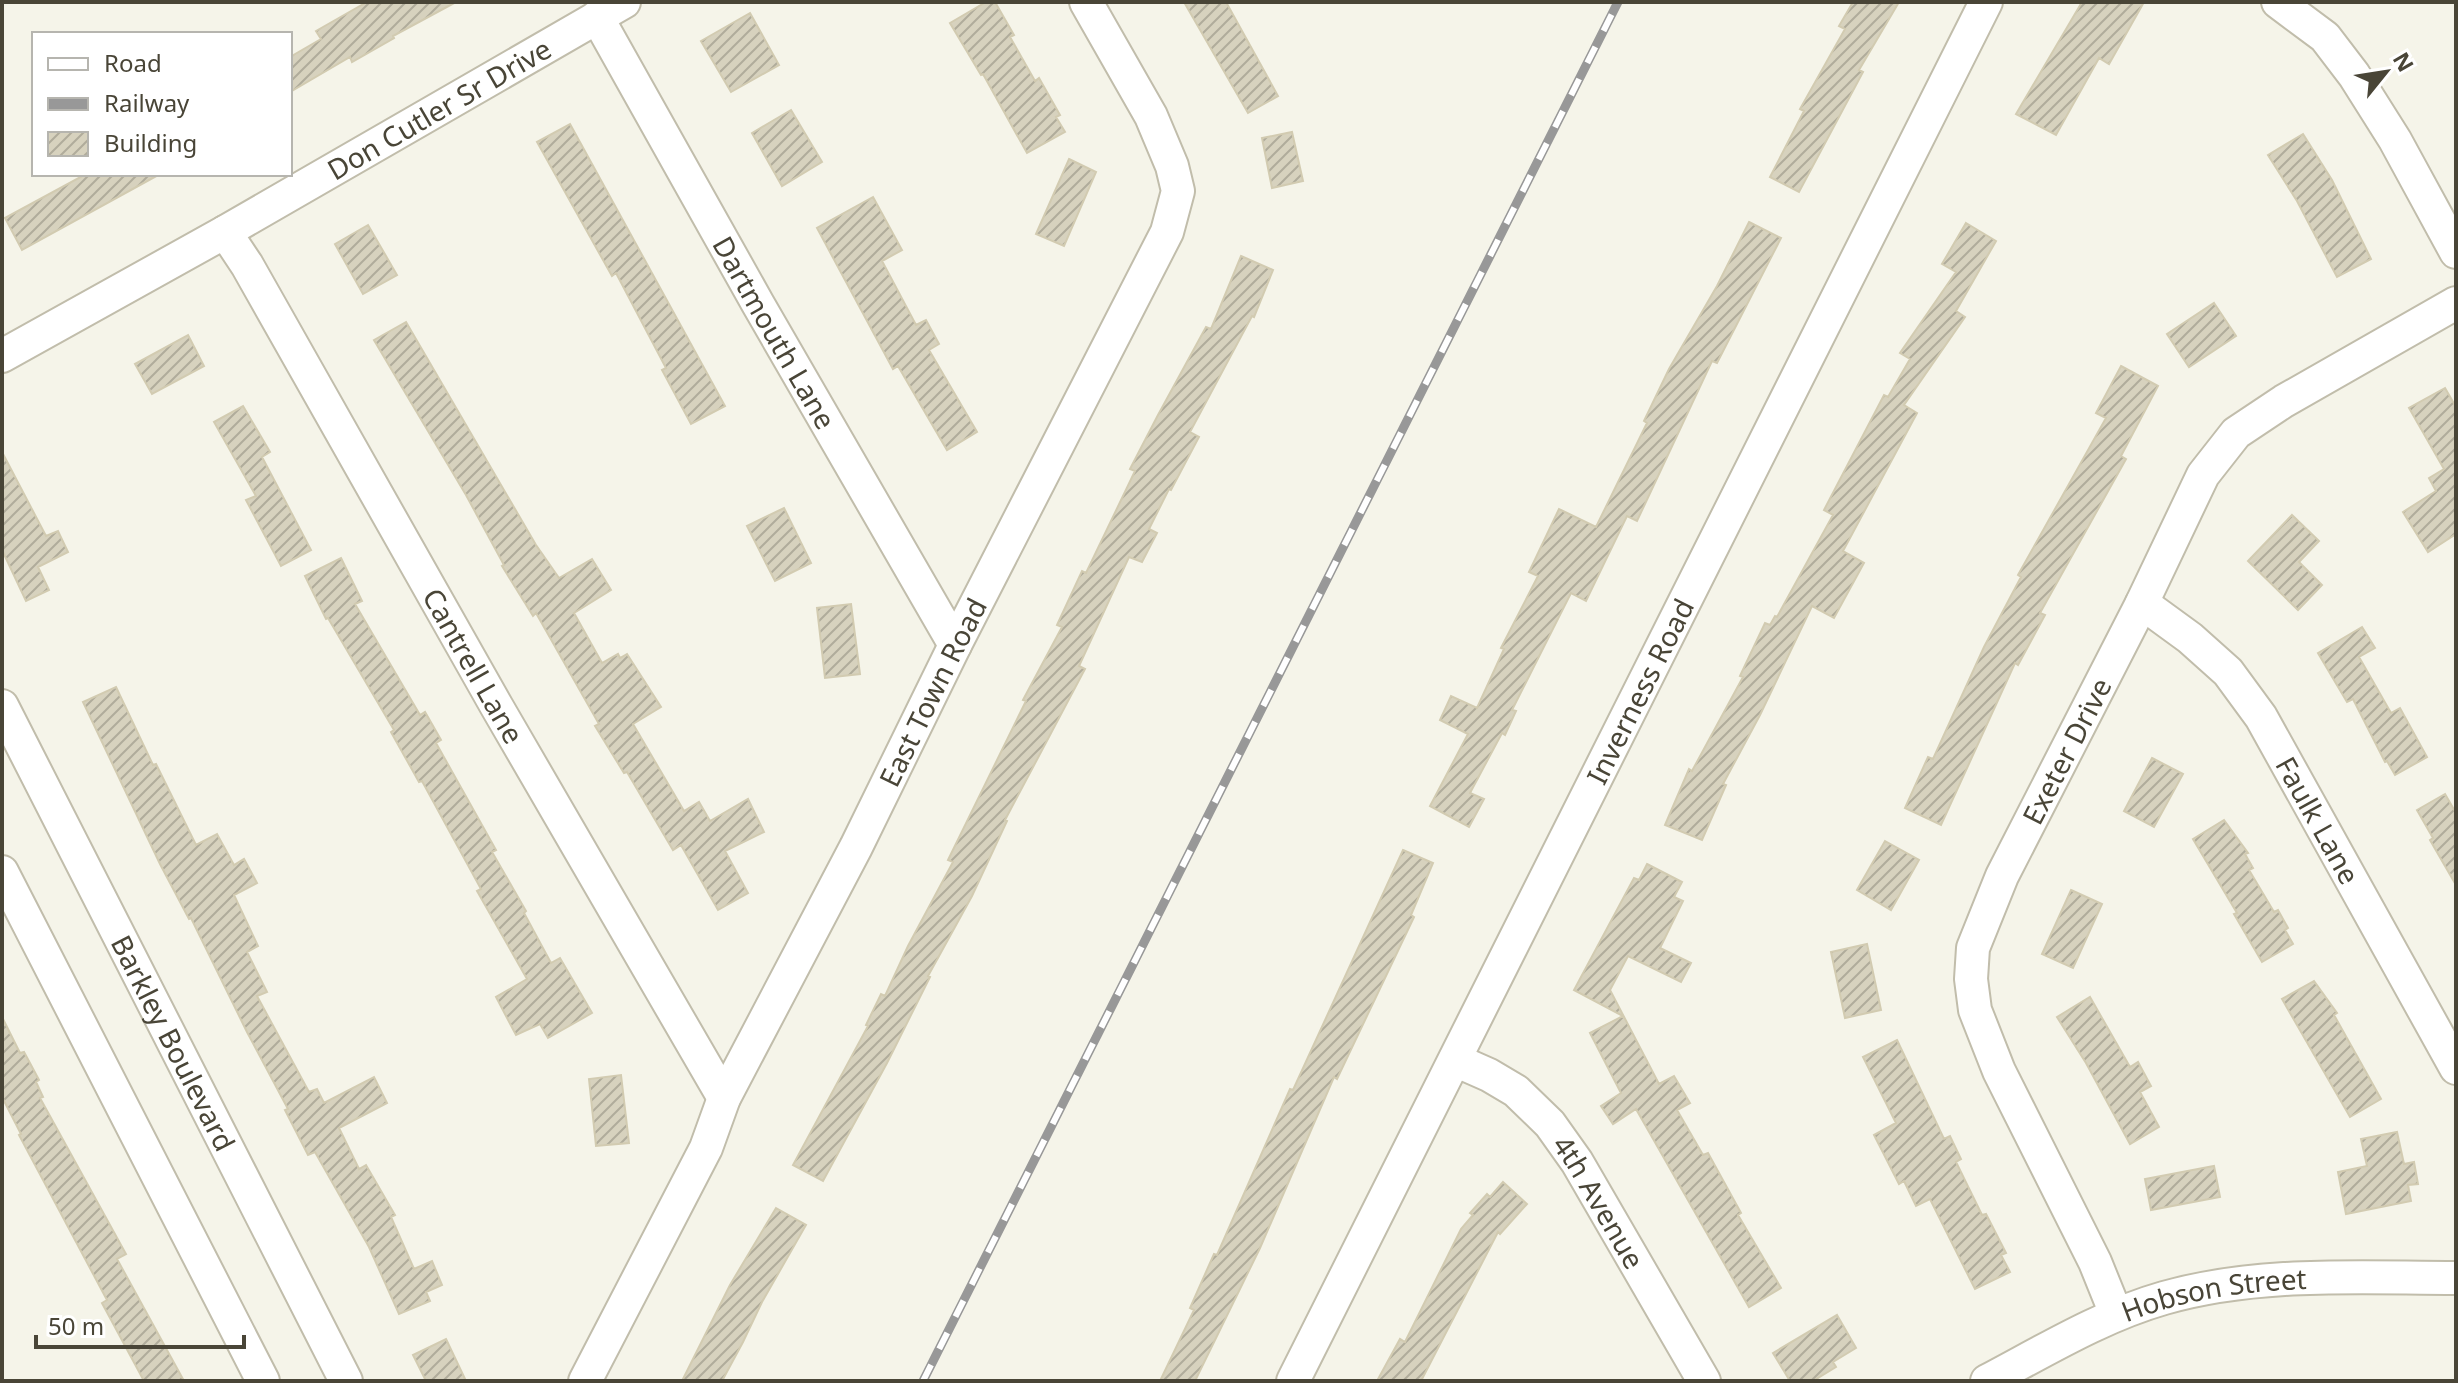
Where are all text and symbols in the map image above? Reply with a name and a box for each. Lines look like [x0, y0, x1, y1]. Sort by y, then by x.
street label: Don Cutler Sr Drive [320, 29, 558, 188]
legend [32, 32, 292, 176]
north arrow [2346, 32, 2426, 112]
text: Road [104, 46, 162, 79]
text: N [2387, 46, 2422, 77]
text: Railway [104, 86, 190, 119]
text: Building [104, 126, 197, 159]
street label: Dartmouth Lane [705, 229, 845, 436]
street label: Cantrell Lane [415, 581, 533, 750]
street label: East Town Road [870, 591, 995, 793]
street label: Inverness Road [1577, 592, 1702, 790]
street label: Exeter Drive [2013, 671, 2120, 831]
street label: Faulk Lane [2267, 749, 2369, 891]
street label: Barkley Boulevard [103, 928, 245, 1157]
street label: 4th Avenue [1545, 1127, 1654, 1275]
street label: Hobson Street [2116, 1259, 2307, 1330]
scale bar [36, 1299, 244, 1349]
text: 50 m [48, 1309, 104, 1342]

